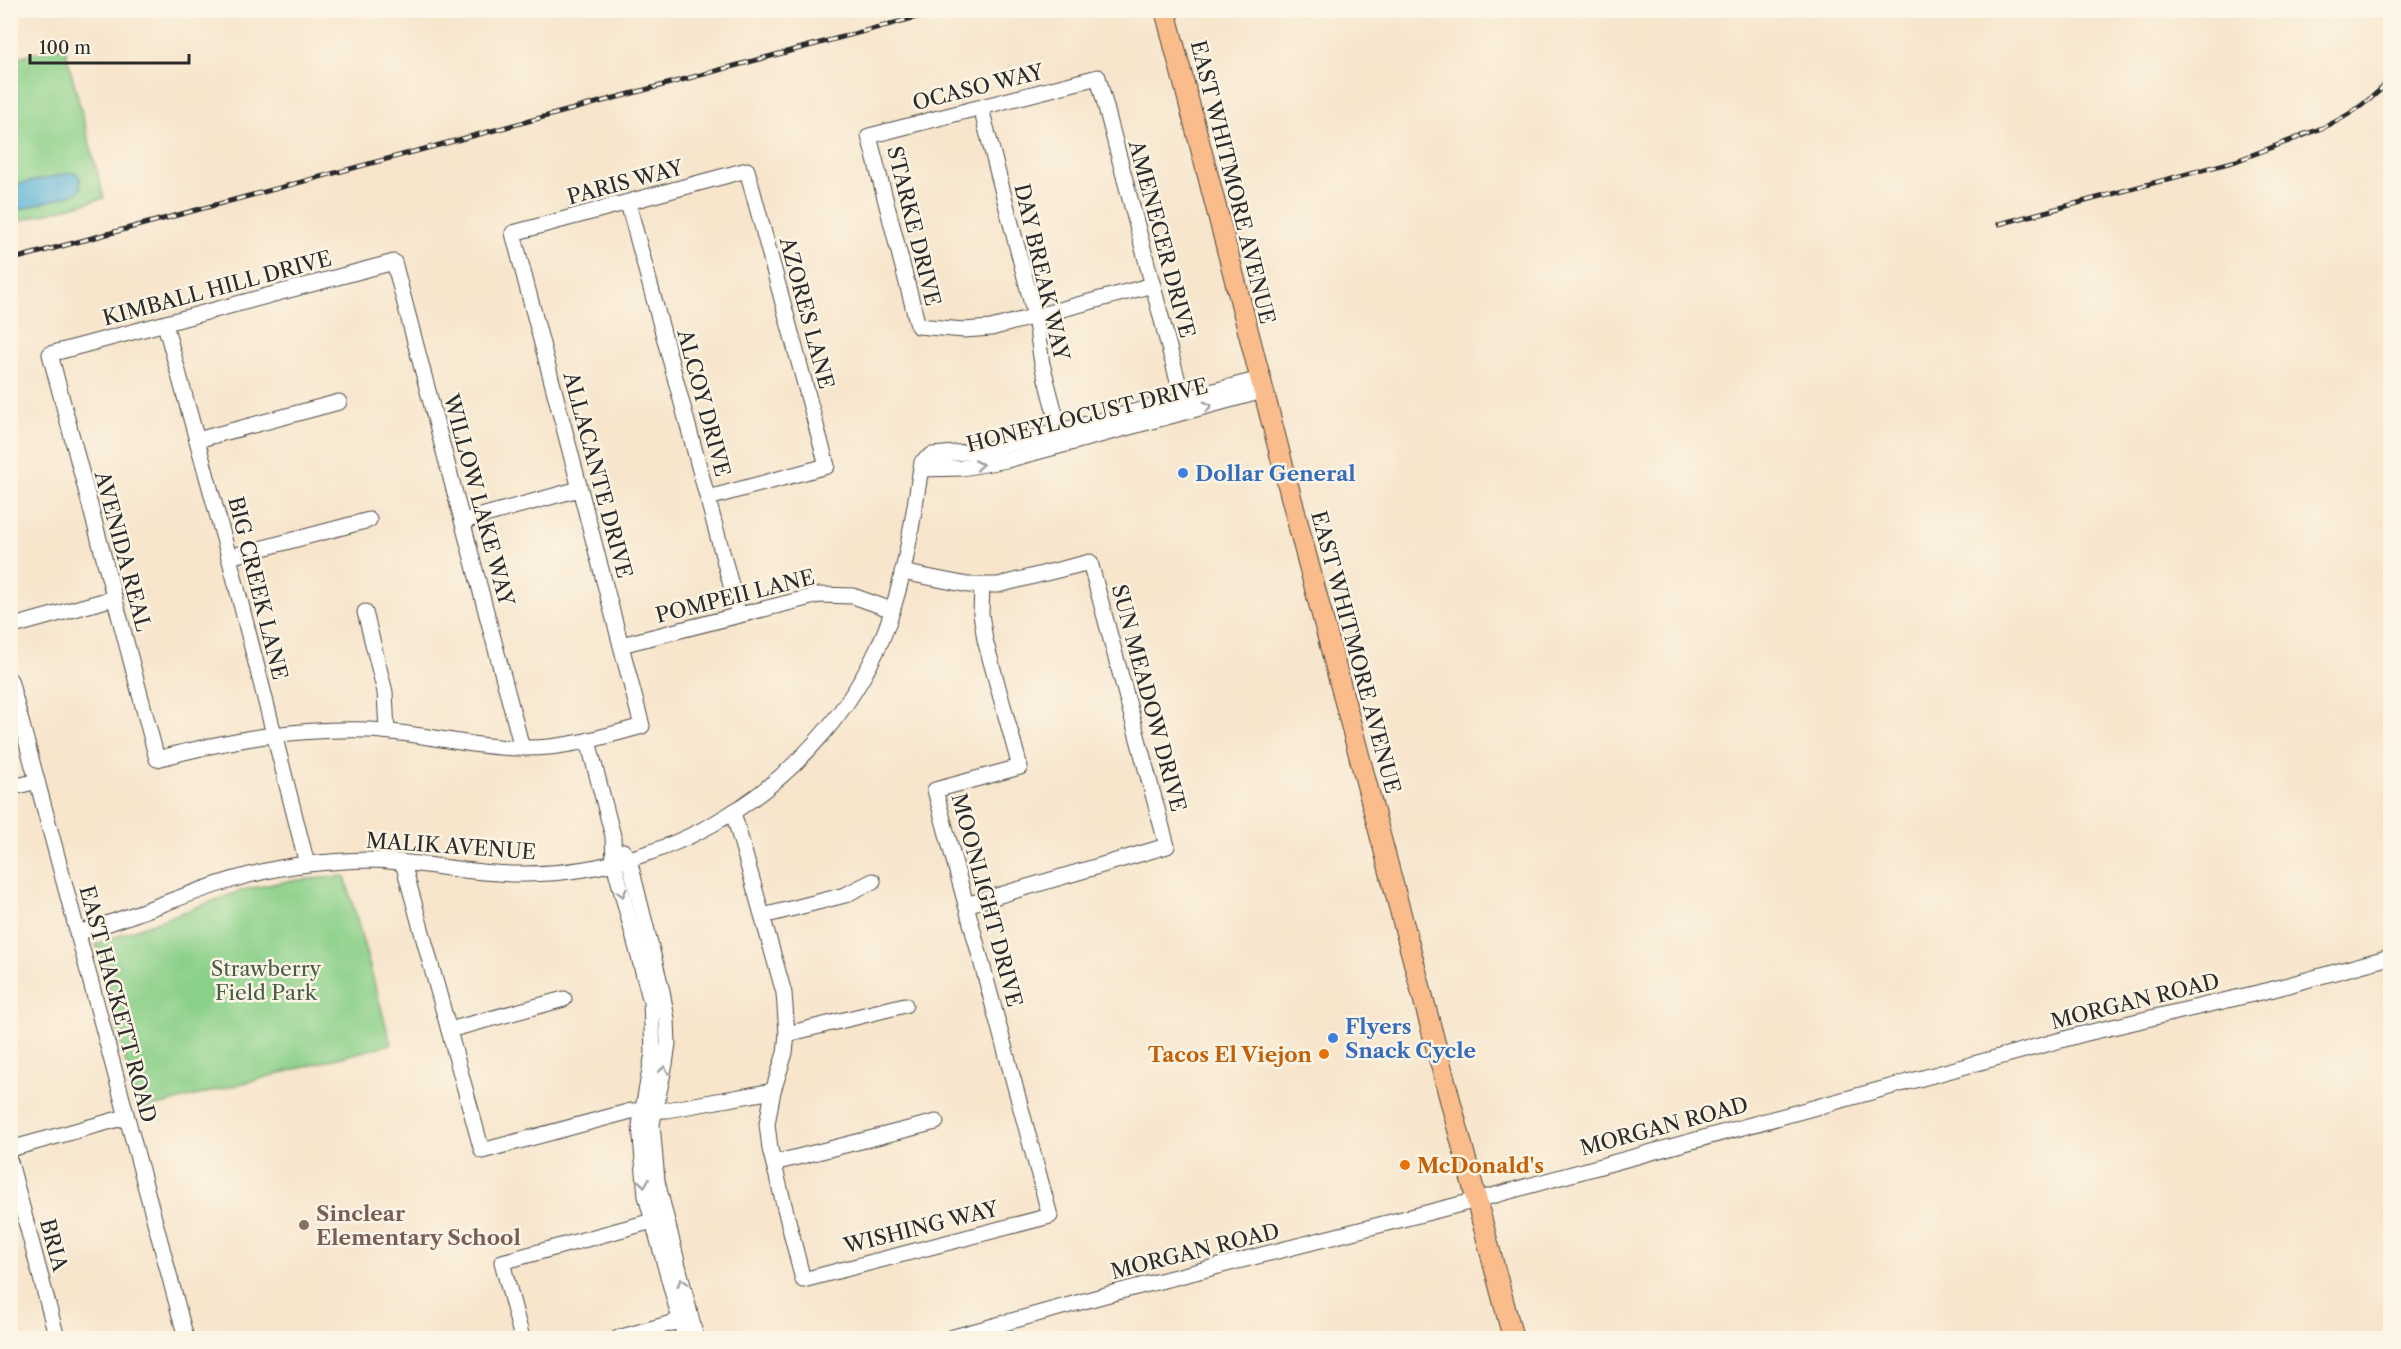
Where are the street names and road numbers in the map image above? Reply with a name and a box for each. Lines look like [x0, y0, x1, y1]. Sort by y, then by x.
street label: EAST WHITMORE AVENUE [1186, 38, 1280, 326]
street label: OCASO WAY [910, 58, 1047, 115]
street label: AMENECER DRIVE [1123, 137, 1200, 341]
street label: STARKE DRIVE [882, 144, 946, 308]
street label: PARIS WAY [564, 154, 687, 209]
street label: DAY BREAK WAY [1009, 181, 1075, 364]
street label: AZORES LANE [774, 233, 839, 392]
street label: KIMBALL HILL DRIVE [100, 245, 334, 331]
street label: ALCOY DRIVE [672, 326, 736, 479]
street label: ALLACANTE DRIVE [558, 368, 638, 581]
street label: HONEYLOCUST DRIVE [964, 373, 1210, 457]
street label: WILLOW LAKE WAY [438, 390, 520, 610]
street label: AVENIDA REAL [89, 467, 156, 634]
street label: BIG CREEK LANE [223, 494, 293, 682]
street label: EAST WHITMORE AVENUE [1306, 508, 1406, 796]
street label: POMPEII LANE [653, 564, 817, 628]
street label: SUN MEADOW DRIVE [1107, 582, 1191, 814]
street label: MOONLIGHT DRIVE [946, 791, 1028, 1009]
street label: MALIK AVENUE [365, 828, 537, 864]
street label: EAST HACKETT ROAD [74, 883, 162, 1125]
street label: MORGAN ROAD [2048, 968, 2222, 1034]
street label: MORGAN ROAD [1577, 1092, 1751, 1160]
street label: WISHING WAY [840, 1195, 1002, 1259]
street label: BRIA [35, 1216, 73, 1274]
street label: MORGAN ROAD [1108, 1218, 1282, 1284]

